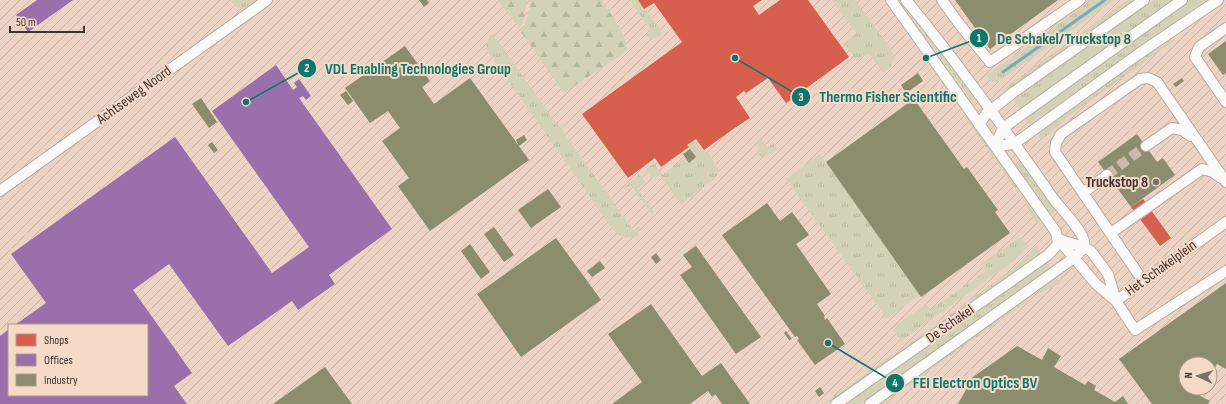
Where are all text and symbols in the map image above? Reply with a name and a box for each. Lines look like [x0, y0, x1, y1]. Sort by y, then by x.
scale bar [10, 8, 84, 34]
text: 50 m [16, 15, 36, 30]
callout: De Schakel/Truckstop 8 [969, 24, 1139, 52]
text: De Schakel/Truckstop 8 [997, 30, 1131, 49]
text: 1 [977, 31, 982, 46]
callout: VDL Enabling Technologies Group [297, 54, 519, 82]
text: VDL Enabling Technologies Group [325, 60, 511, 79]
street label: Achtseweg Noord [92, 61, 175, 129]
text: 2 [304, 61, 310, 76]
callout: Thermo Fisher Scientific [791, 83, 965, 111]
text: Thermo Fisher Scientific [819, 88, 957, 107]
text: 3 [798, 90, 804, 105]
place label: Truckstop 8 [1086, 173, 1148, 192]
marker: Truckstop 8 [1151, 177, 1161, 187]
street label: Het Schakelplein [1122, 236, 1200, 300]
street label: De Schakel [922, 301, 978, 347]
legend [8, 324, 148, 396]
text: Shops [44, 333, 69, 348]
text: Offices [44, 353, 73, 368]
north arrow [1178, 356, 1218, 396]
callout: FEI Electron Optics BV [885, 369, 1045, 397]
text: N [1182, 372, 1195, 379]
text: Industry [44, 373, 78, 388]
text: FEI Electron Optics BV [913, 374, 1037, 393]
text: 4 [892, 376, 898, 391]

